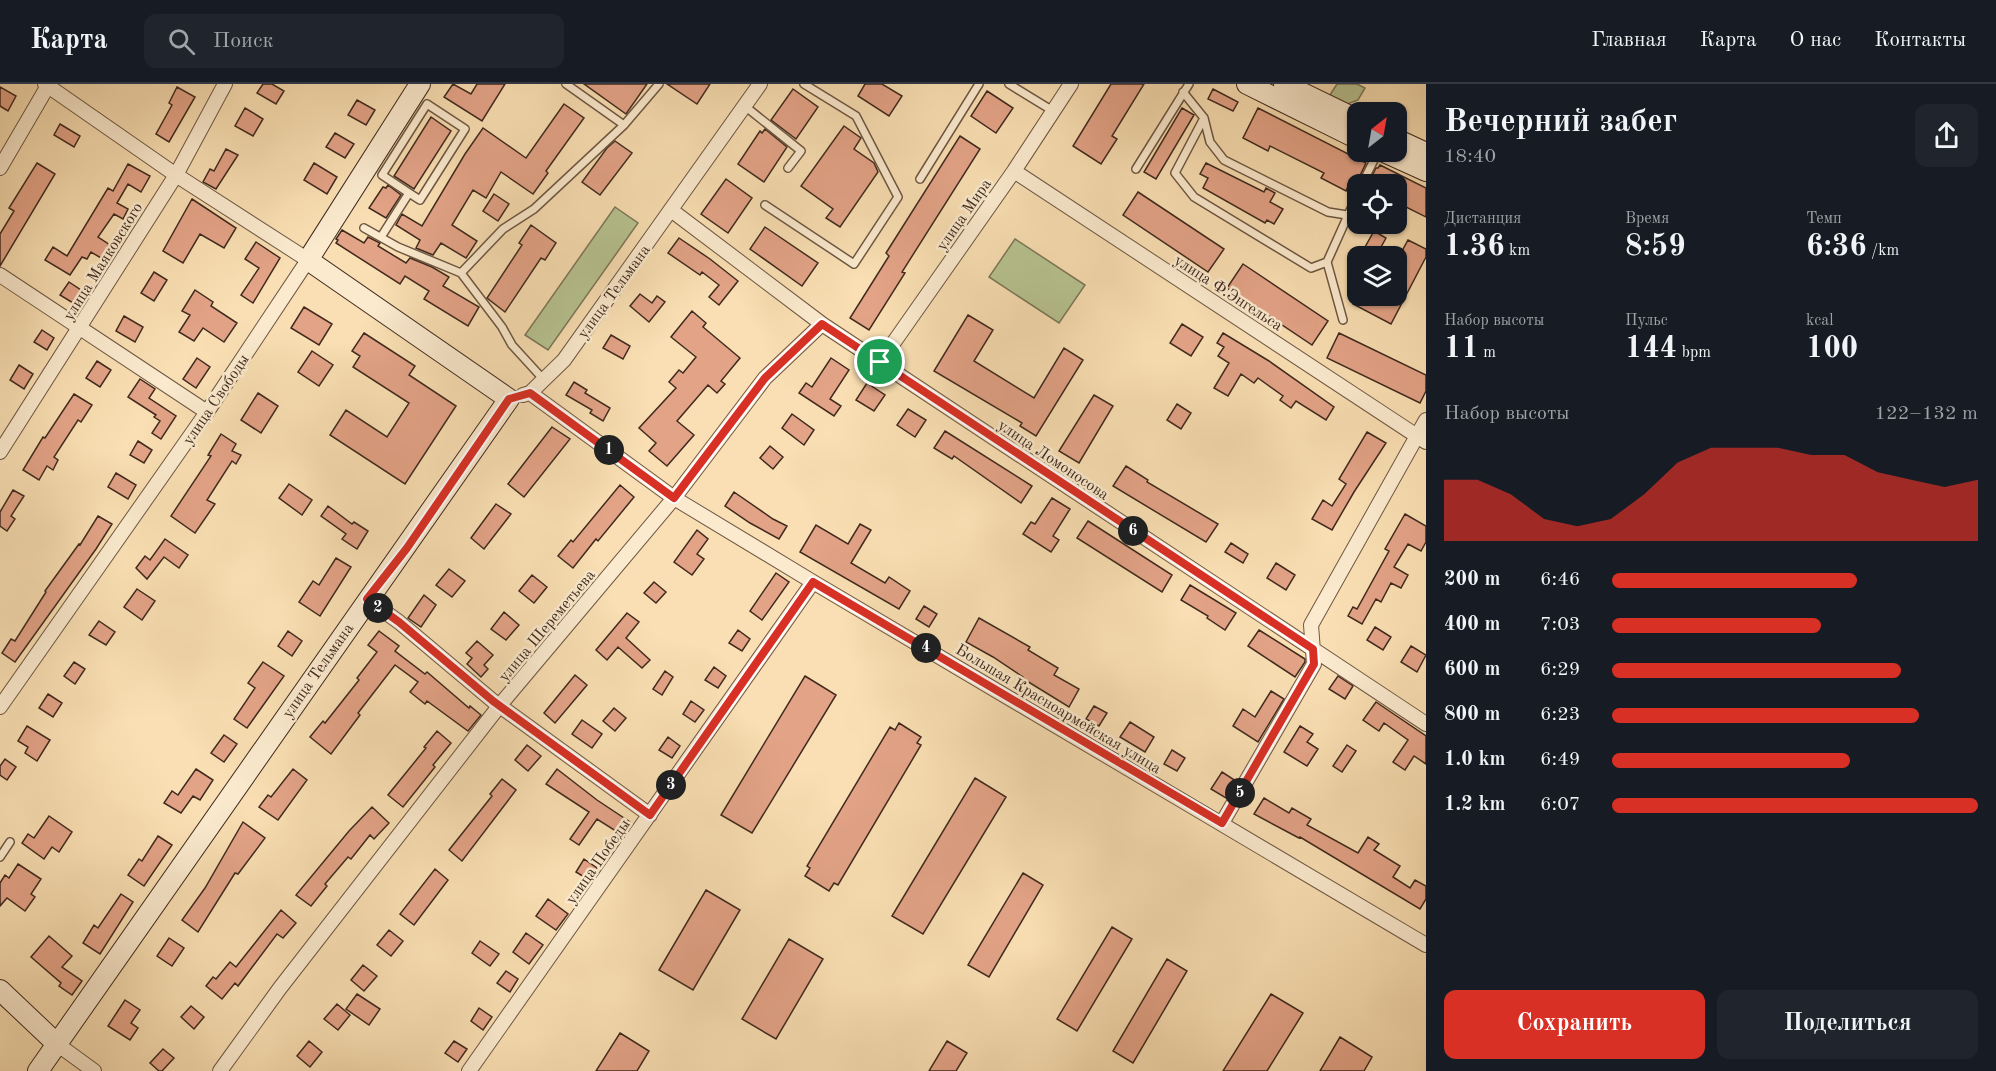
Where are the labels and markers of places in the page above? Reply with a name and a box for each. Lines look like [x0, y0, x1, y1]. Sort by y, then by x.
pin [854, 336, 905, 387]
pin: 1 [594, 435, 624, 465]
pin: 6 [1118, 516, 1148, 546]
pin: 2 [363, 593, 393, 623]
pin: 4 [911, 633, 941, 663]
pin: 3 [656, 770, 686, 800]
pin: 5 [1225, 778, 1255, 808]

